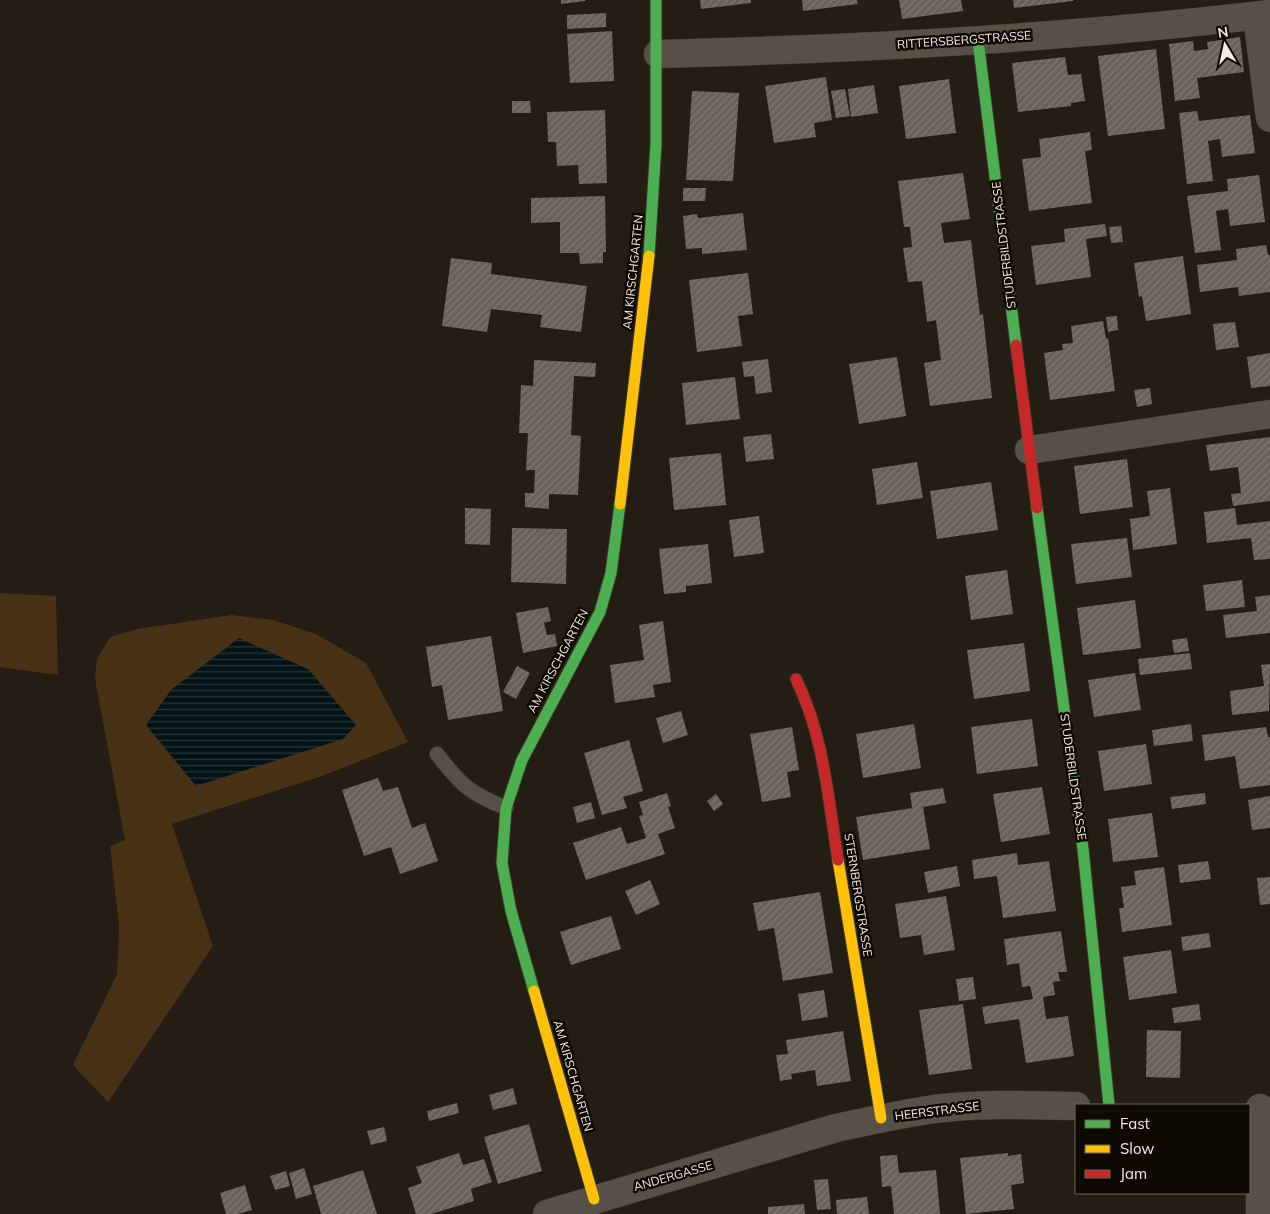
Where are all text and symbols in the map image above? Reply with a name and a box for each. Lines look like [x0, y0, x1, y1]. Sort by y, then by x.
north arrow [1200, 20, 1250, 70]
text: N [1216, 22, 1230, 42]
street label: RITTERSBERGSTRASSE [896, 27, 1032, 52]
street label: STUDERBILDSTRASSE [988, 181, 1019, 309]
street label: AM KIRSCHGARTEN [619, 214, 646, 330]
street label: AM KIRSCHGARTEN [524, 606, 591, 715]
street label: STUDERBILDSTRASSE [1057, 713, 1090, 841]
street label: STERNBERGSTRASSE [841, 832, 876, 958]
street label: AM KIRSCHGARTEN [550, 1018, 597, 1133]
street label: HEERSTRASSE [894, 1098, 980, 1123]
legend [1075, 1104, 1250, 1194]
text: Fast [1120, 1114, 1150, 1133]
text: Slow [1120, 1139, 1154, 1158]
street label: ANDERGASSE [632, 1157, 714, 1194]
text: Jam [1120, 1164, 1147, 1183]

